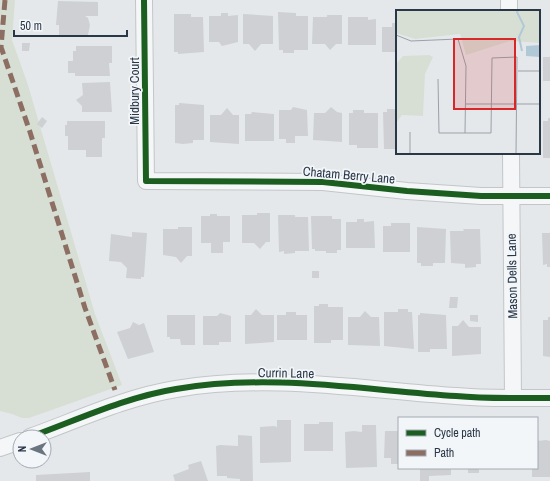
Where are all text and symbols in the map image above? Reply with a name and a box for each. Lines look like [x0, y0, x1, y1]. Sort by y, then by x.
inset map [396, 10, 540, 154]
scale bar [14, 12, 127, 38]
text: 50 m [20, 18, 42, 34]
street label: Midbury Court [126, 57, 143, 125]
street label: Chatam Berry Lane [302, 163, 396, 188]
street label: Mason Dells Lane [503, 233, 521, 319]
street label: Currin Lane [258, 364, 314, 382]
legend [398, 417, 538, 469]
text: Cycle path [434, 425, 481, 441]
north arrow [12, 429, 52, 469]
text: Path [434, 445, 454, 461]
text: N [15, 446, 29, 452]

